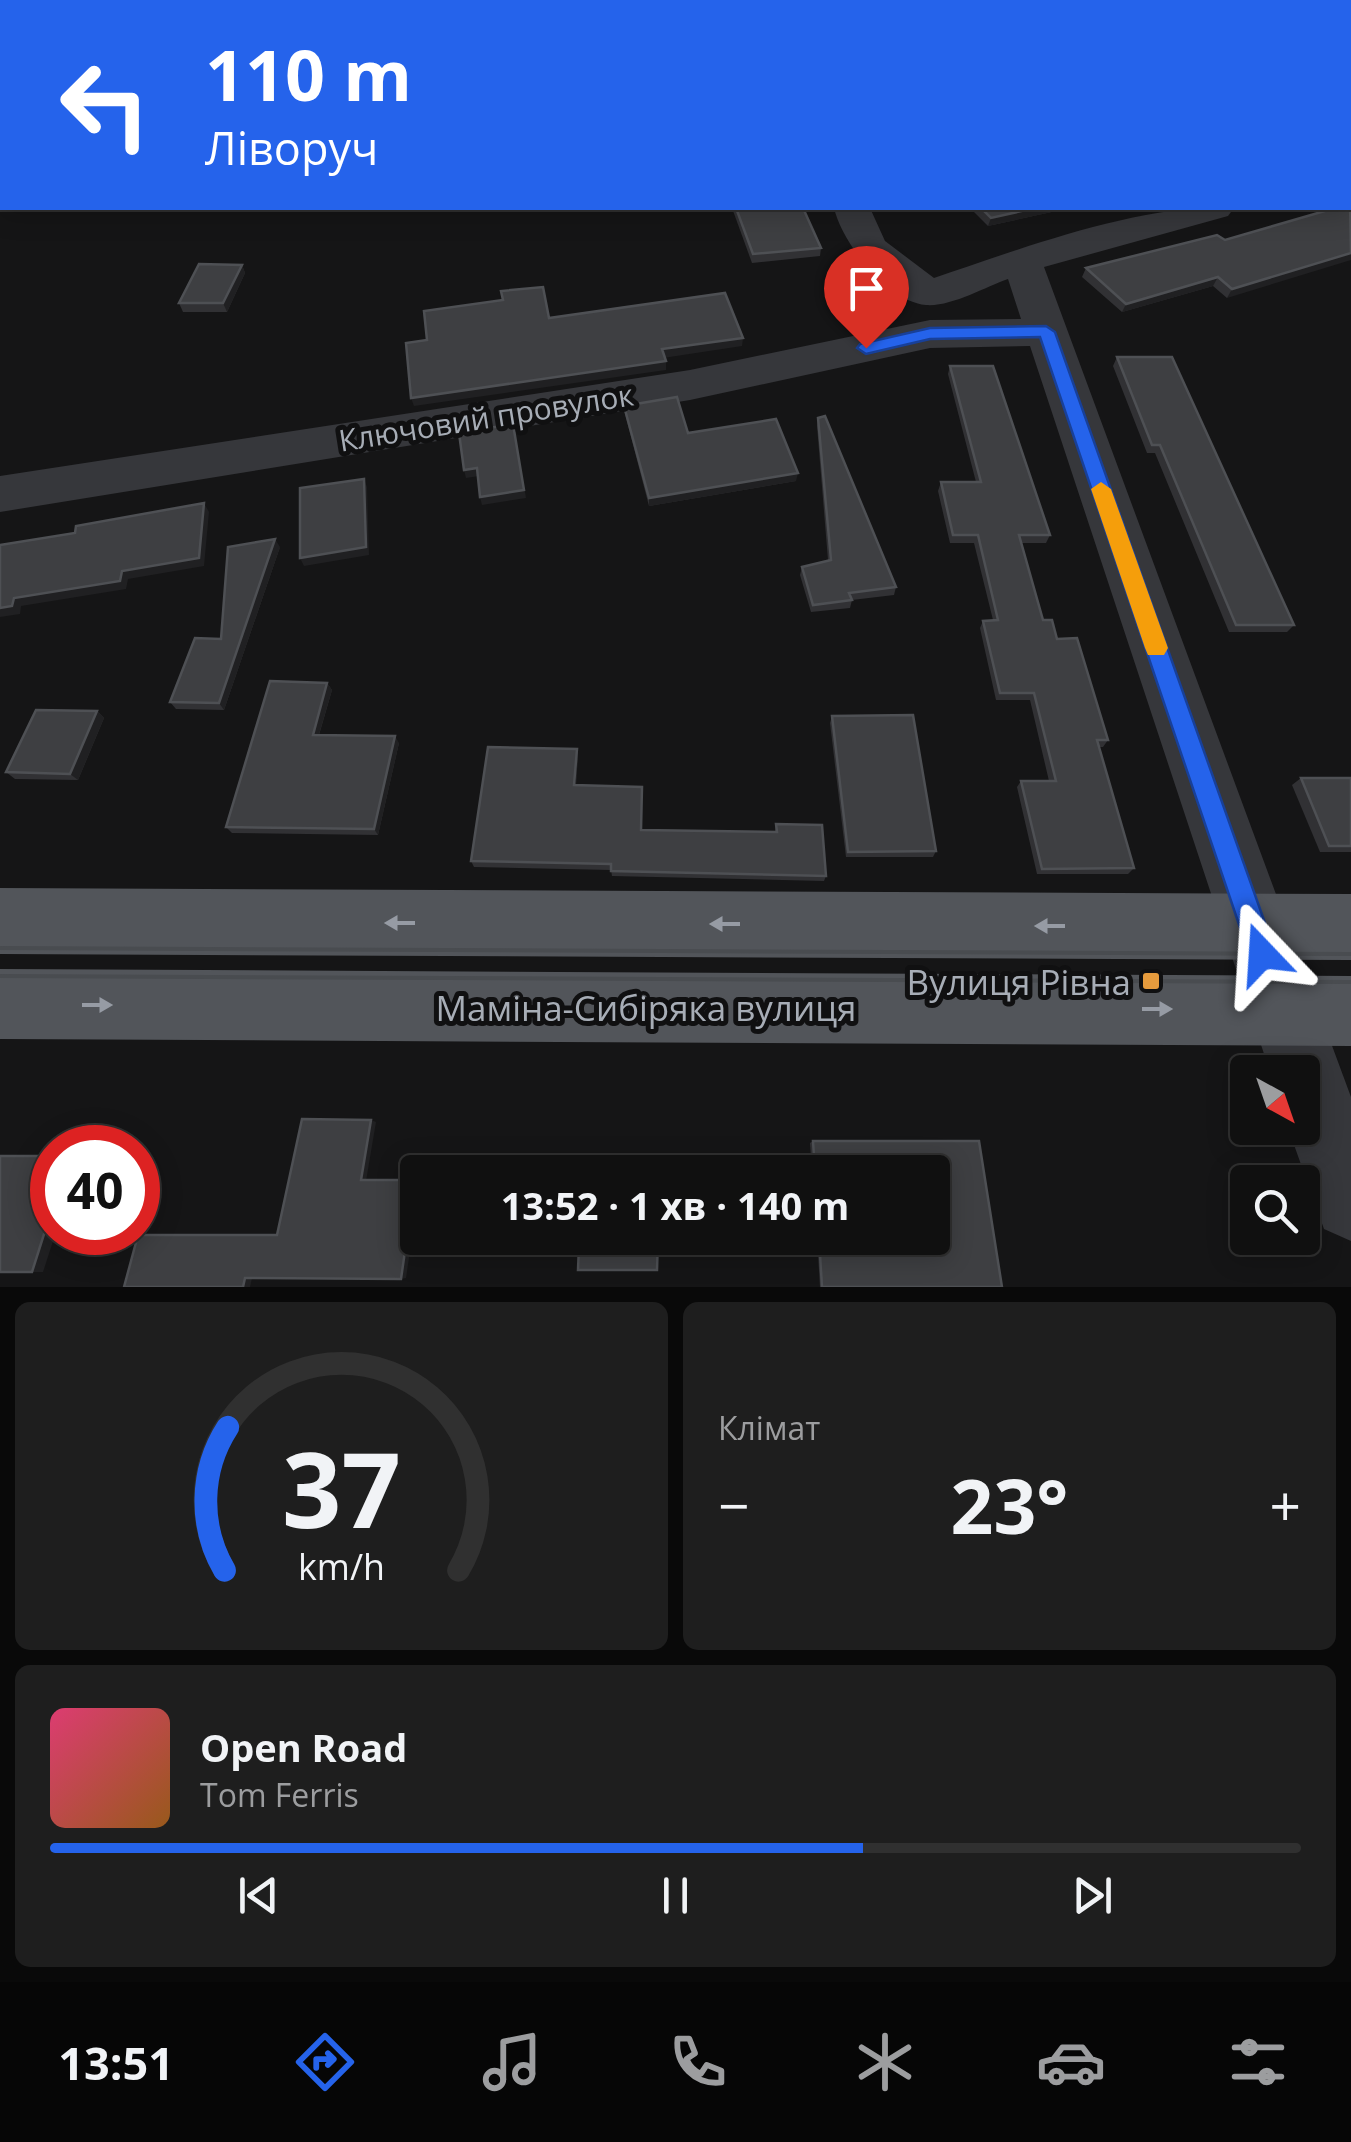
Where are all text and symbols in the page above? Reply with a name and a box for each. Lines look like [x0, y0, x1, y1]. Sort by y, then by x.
text: 110 m [205, 26, 412, 122]
icon: left [40, 40, 170, 170]
text: Ліворуч [205, 117, 378, 178]
pin [824, 246, 909, 349]
icon: arrive [839, 261, 894, 316]
street label: Ключовий провулок [336, 373, 637, 461]
position arrow [1210, 902, 1314, 1006]
one-way arrow [384, 915, 416, 931]
one-way arrow [709, 916, 741, 932]
one-way arrow [1034, 917, 1066, 933]
place label: Вулиця Рівна [907, 958, 1131, 1005]
marker: Вулиця Рівна [1140, 970, 1162, 992]
street label: Маміна-Сибіряка вулиця [436, 984, 856, 1031]
one-way arrow [82, 997, 114, 1013]
one-way arrow [1142, 1001, 1174, 1017]
north arrow [1230, 1055, 1320, 1145]
map controls [1230, 1055, 1320, 1255]
speed limit sign: 40 [30, 1125, 160, 1255]
button: search [1230, 1165, 1320, 1255]
text: 13:52 · 1 хв · 140 m [501, 1179, 849, 1231]
text: Клімат [718, 1406, 820, 1449]
text: 37 [282, 1417, 401, 1558]
text: 23° [951, 1454, 1068, 1556]
text: − [718, 1467, 749, 1542]
text: + [1270, 1467, 1301, 1542]
text: km/h [298, 1542, 385, 1590]
text: Open Road [200, 1721, 407, 1773]
text: Tom Ferris [200, 1773, 359, 1816]
icon: previous [231, 1868, 286, 1923]
icon: pause [648, 1868, 703, 1923]
icon: next [1065, 1868, 1120, 1923]
icon: directions [290, 2027, 360, 2097]
icon: music [477, 2027, 547, 2097]
icon: phone [663, 2027, 733, 2097]
icon: climate [850, 2027, 920, 2097]
icon: car [1036, 2027, 1106, 2097]
icon: filters [1223, 2027, 1293, 2097]
text: 13:51 [58, 2032, 174, 2093]

